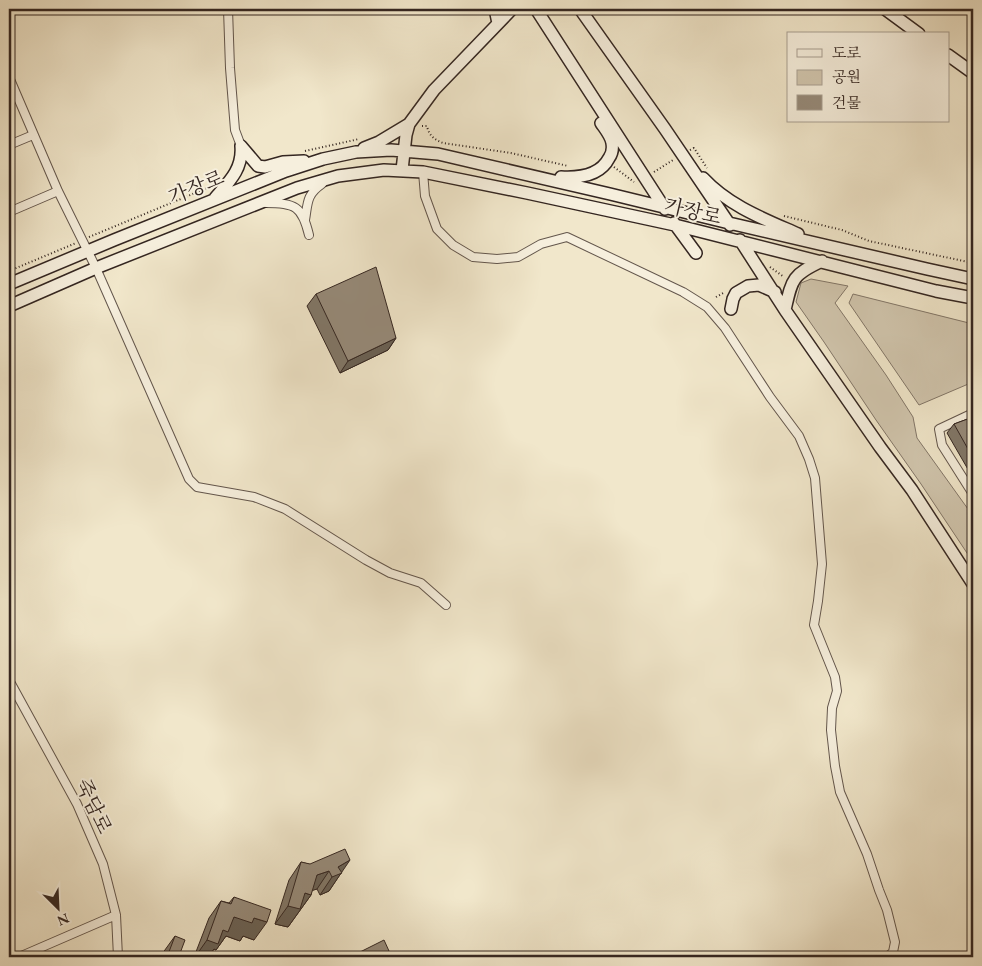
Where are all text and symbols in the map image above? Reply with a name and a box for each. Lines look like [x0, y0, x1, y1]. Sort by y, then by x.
legend [787, 32, 950, 122]
text: 도로 [832, 43, 861, 62]
text: 공원 [832, 67, 861, 86]
text: 건물 [832, 93, 861, 112]
street label: 가장로 [164, 164, 228, 210]
street label: 가장로 [662, 192, 724, 230]
street label: 죽담로 [70, 774, 118, 838]
north arrow [32, 884, 82, 934]
text: N [54, 909, 72, 931]

